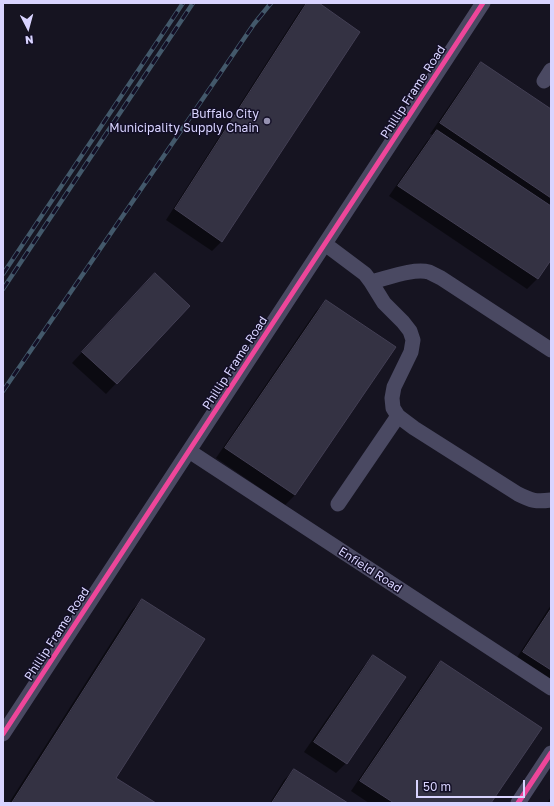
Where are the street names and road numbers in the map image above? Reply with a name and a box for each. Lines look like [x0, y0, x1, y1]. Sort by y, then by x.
street label: Phillip Frame Road [377, 43, 449, 141]
street label: Phillip Frame Road [199, 314, 271, 412]
street label: Enfield Road [336, 544, 404, 596]
street label: Phillip Frame Road [21, 585, 93, 683]

